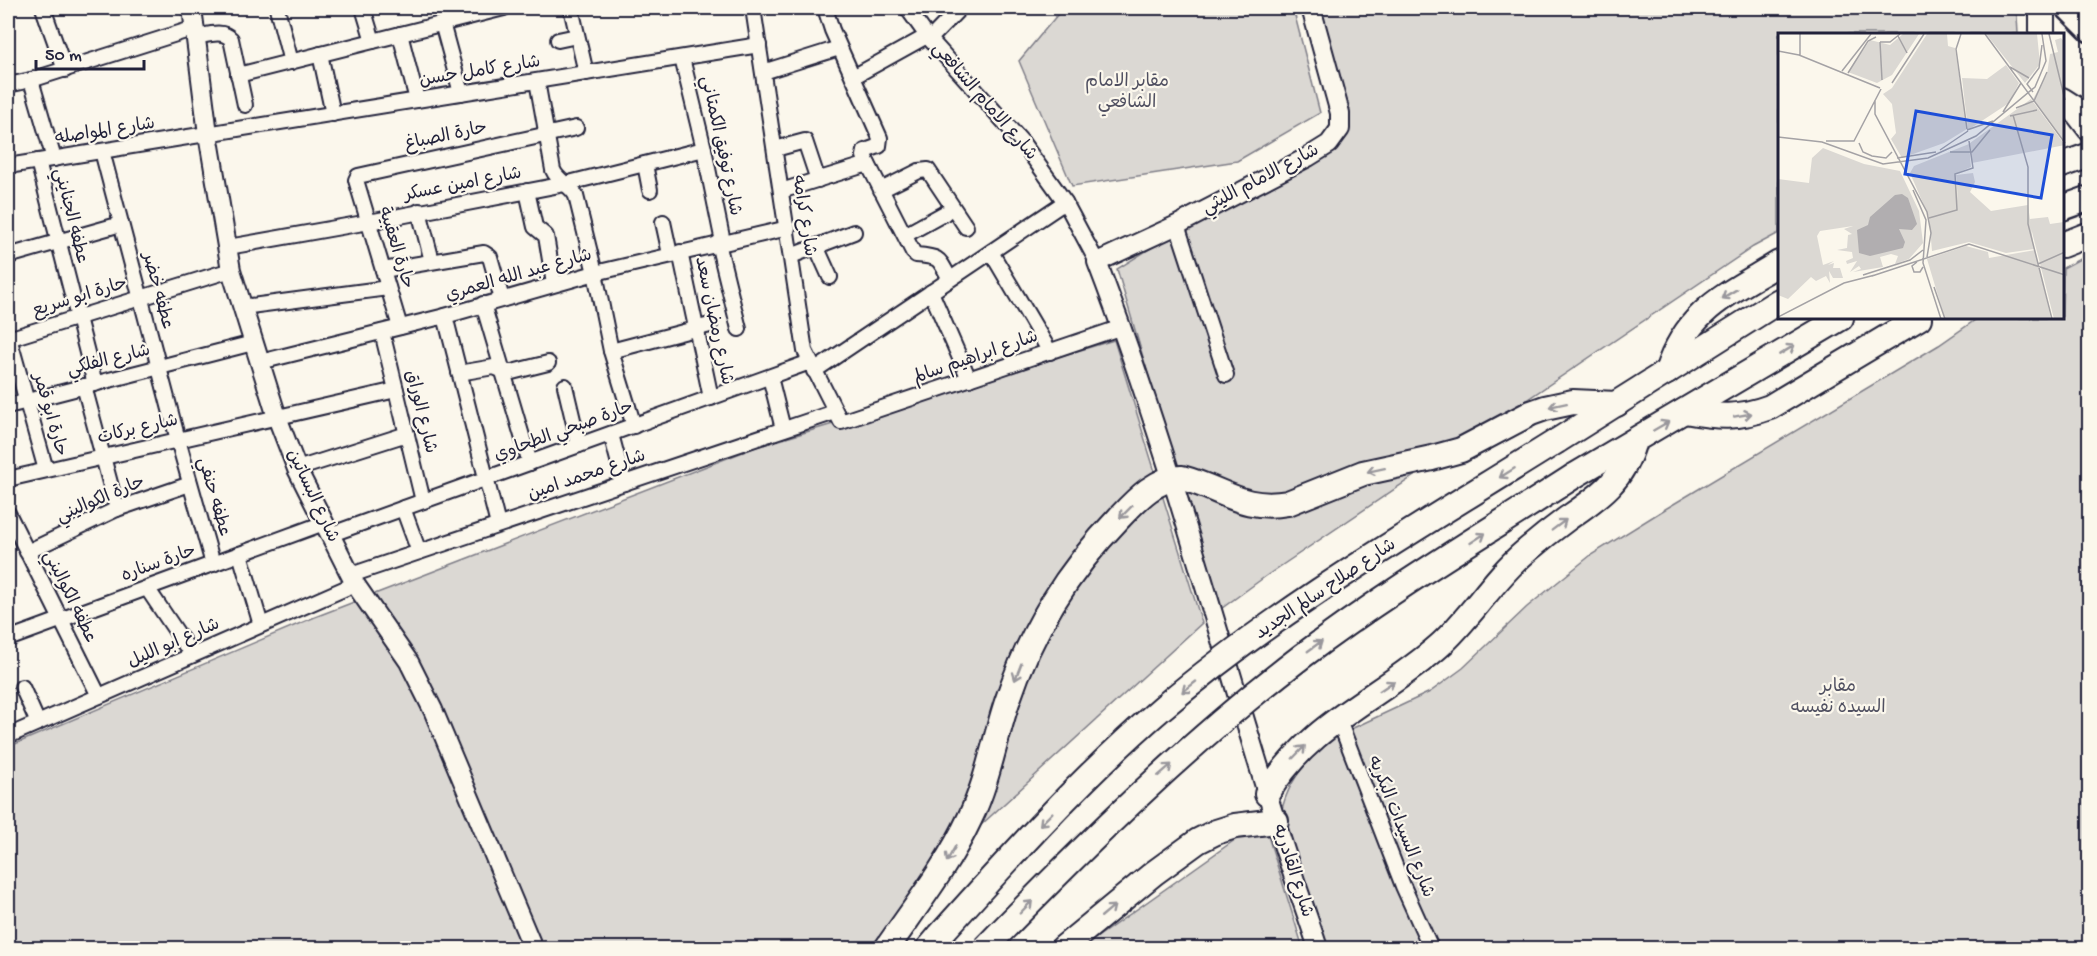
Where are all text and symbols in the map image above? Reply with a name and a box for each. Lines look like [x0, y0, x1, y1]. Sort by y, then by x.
scale bar [36, 33, 144, 71]
inset map [1778, 33, 2064, 320]
street label: شارع الامام الشافعي [925, 39, 1041, 167]
text: 50 m [45, 46, 82, 67]
street label: شارع كامل حسن [418, 52, 542, 92]
park label: مقابر الامام الشافعي [1085, 72, 1169, 117]
street label: شارع توفيق الكمتاني [692, 74, 745, 219]
street label: شارع المواصله [54, 114, 156, 150]
street label: حارة الصباغ [403, 117, 489, 156]
street label: شارع الامام الليثي [1199, 140, 1324, 222]
street label: شارع امين عسكر [400, 163, 524, 207]
street label: عطفه الجنايني [45, 166, 92, 267]
street label: شارع كرامه [786, 174, 820, 258]
street label: حارة العقبية [373, 204, 417, 292]
street label: شارع عبد الله العمري [443, 245, 595, 307]
street label: عطفه خضر [136, 248, 177, 332]
street label: شارع رمضان سعد [689, 255, 737, 387]
street label: حارة ابو سريع [30, 274, 130, 322]
one-way arrow [1721, 288, 1738, 300]
street label: شارع ابراهيم سالم [911, 327, 1042, 390]
street label: شارع الفلكي [65, 341, 154, 384]
one-way arrow [1778, 344, 1795, 356]
street label: شارع الوراق [400, 368, 440, 456]
street label: حارة ابو قمر [27, 369, 71, 459]
street label: حارة صبحي الطحاوي [492, 397, 637, 470]
one-way arrow [1549, 400, 1568, 412]
one-way arrow [1732, 409, 1752, 420]
street label: شارع بركات [96, 411, 180, 449]
one-way arrow [1652, 419, 1669, 431]
street label: شارع البساتين [281, 446, 343, 546]
street label: شارع محمد امين [525, 446, 649, 506]
street label: عطفه حنفي [189, 455, 234, 540]
one-way arrow [1367, 465, 1386, 476]
one-way arrow [1499, 467, 1516, 479]
street label: حارة الكواليني [54, 472, 150, 531]
one-way arrow [1118, 504, 1133, 519]
one-way arrow [1551, 518, 1567, 531]
one-way arrow [1469, 532, 1486, 545]
street label: شارع صلاح سالم الجديد [1251, 535, 1401, 646]
street label: حارة سناره [119, 541, 199, 587]
street label: عطفه الكواليني [35, 548, 100, 648]
street label: شارع ابو الليل [125, 614, 223, 674]
one-way arrow [1307, 640, 1323, 653]
one-way arrow [1011, 662, 1022, 681]
park label: مقابر السيده نفيسه [1790, 677, 1886, 719]
one-way arrow [1378, 679, 1395, 691]
one-way arrow [1182, 681, 1198, 694]
one-way arrow [1291, 745, 1305, 760]
street label: شارع السيدات البكريه [1362, 753, 1438, 901]
one-way arrow [1157, 763, 1172, 777]
one-way arrow [1039, 812, 1053, 827]
street label: شارع القادريه [1267, 822, 1317, 920]
one-way arrow [945, 845, 956, 863]
one-way arrow [1018, 899, 1033, 914]
one-way arrow [1100, 904, 1115, 918]

